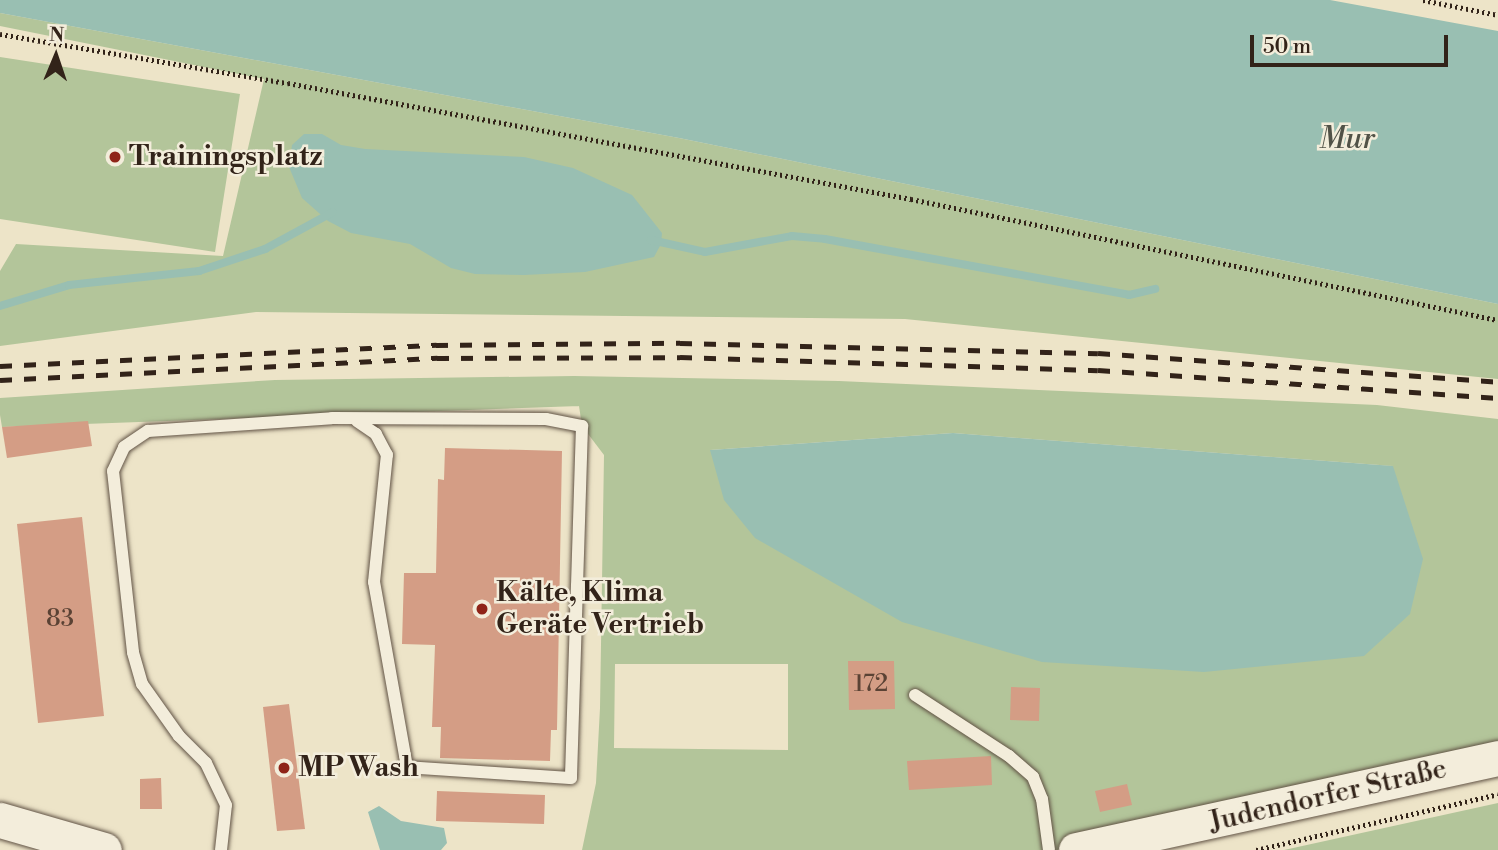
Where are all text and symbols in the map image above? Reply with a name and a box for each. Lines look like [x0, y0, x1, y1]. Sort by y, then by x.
north arrow [21, 21, 91, 91]
scale bar [1253, 21, 1451, 65]
text: N [49, 23, 65, 47]
text: 50 m [1263, 34, 1311, 60]
water label: Mur [1319, 121, 1375, 157]
place label: Trainingsplatz [129, 140, 322, 174]
marker: Trainingsplatz [107, 149, 123, 165]
place label: Kälte, Klima Geräte Vertrieb [496, 576, 704, 642]
marker: Kälte, Klima Geräte Vertrieb [474, 601, 490, 617]
house number: 83 [46, 606, 74, 634]
house number: 172 [854, 671, 888, 699]
place label: MP Wash [298, 751, 419, 785]
street label: Judendorfer Straße [1206, 752, 1450, 840]
marker: MP Wash [276, 760, 292, 776]

